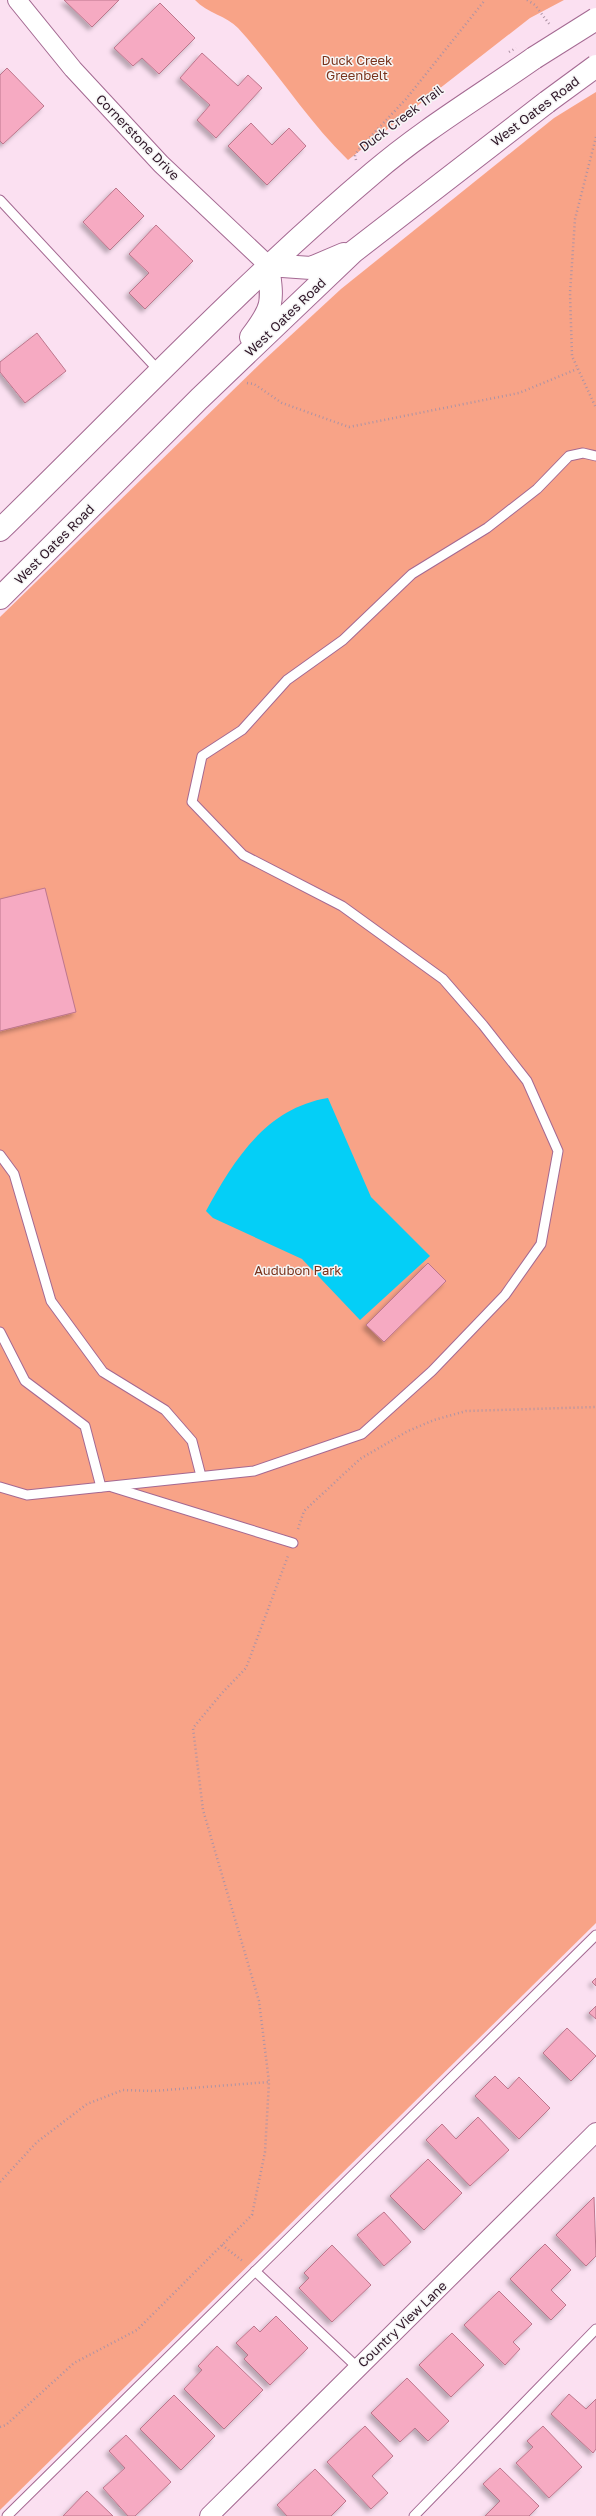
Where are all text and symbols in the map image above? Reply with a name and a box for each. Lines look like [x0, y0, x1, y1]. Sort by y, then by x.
park label: Duck Creek Greenbelt [322, 52, 393, 83]
street label: West Oates Road [488, 73, 582, 149]
street label: Duck Creek Trail [356, 81, 446, 155]
street label: Cornerstone Drive [93, 91, 183, 183]
street label: West Oates Road [241, 274, 329, 360]
street label: West Oates Road [11, 501, 97, 587]
park label: Audubon Park [254, 1262, 342, 1278]
street label: Country View Lane [354, 2277, 450, 2371]

